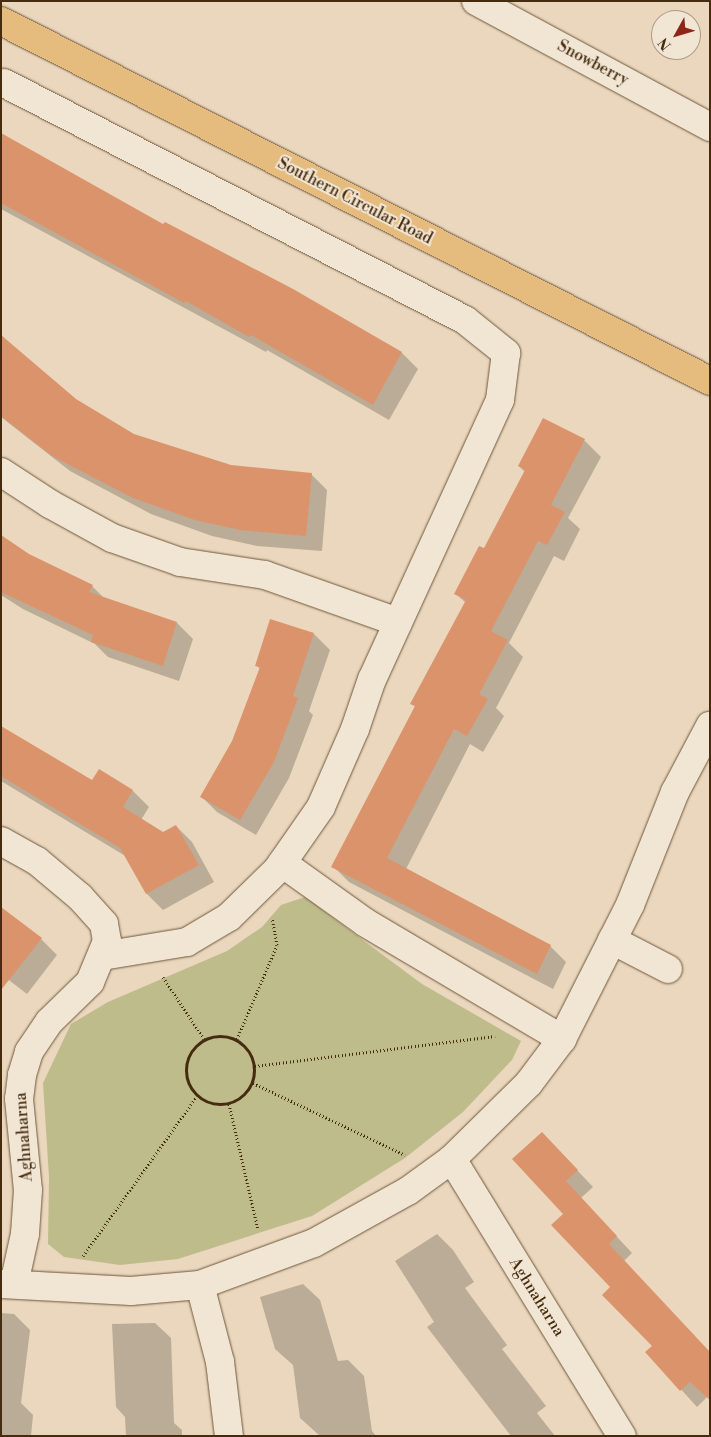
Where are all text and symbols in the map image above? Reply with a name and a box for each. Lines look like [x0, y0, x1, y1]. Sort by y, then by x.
north arrow [651, 10, 701, 60]
text: N [655, 34, 676, 54]
street label: Snowberry [554, 36, 632, 90]
street label: Southern Circular Road [274, 154, 436, 248]
street label: Aghnaharna [11, 1092, 37, 1182]
street label: Aghnaharna [505, 1254, 569, 1340]

